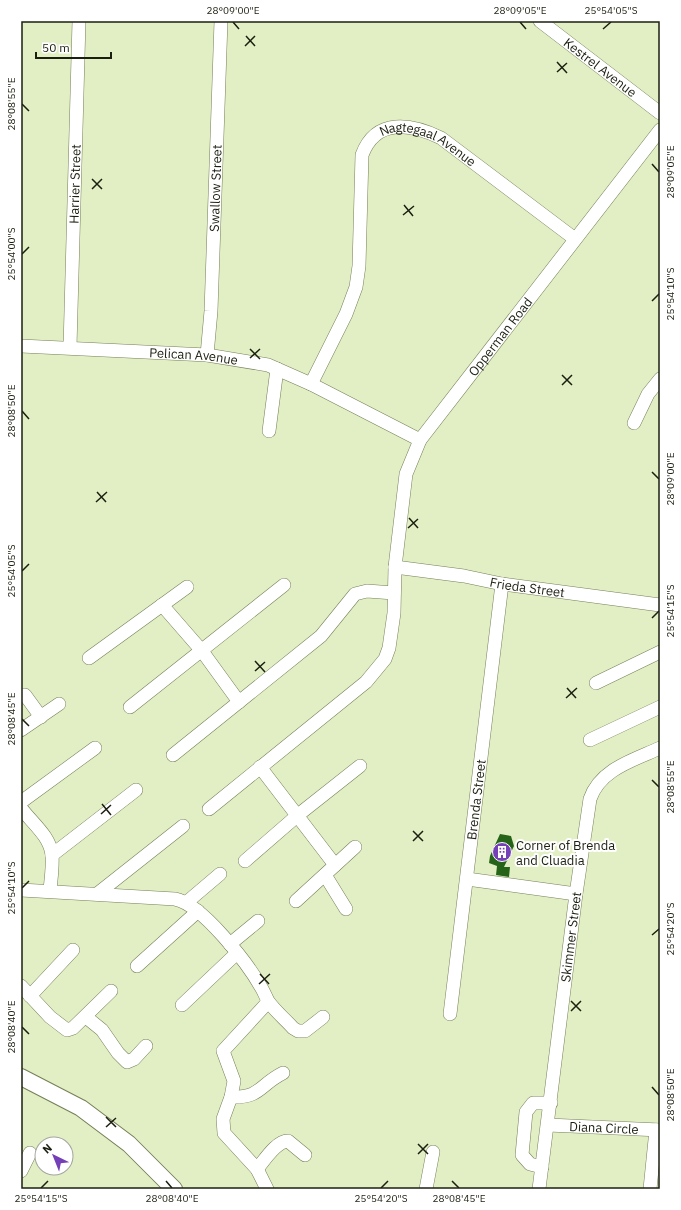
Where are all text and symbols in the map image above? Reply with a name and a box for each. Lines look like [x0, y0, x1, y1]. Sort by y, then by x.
text: 28°09'00"E [206, 4, 260, 17]
text: 28°09'05"E [493, 4, 547, 17]
text: 25°54'05"S [584, 4, 638, 17]
scale bar [36, 34, 111, 60]
street label: Kestrel Avenue [560, 34, 640, 101]
text: 50 m [42, 40, 70, 55]
text: 28°08'55"E [5, 77, 18, 131]
street label: Nagtegaal Avenue [377, 119, 479, 170]
street label: Harrier Street [65, 144, 85, 224]
street label: Swallow Street [206, 144, 226, 232]
text: 28°09'05"E [664, 145, 677, 199]
text: 25°54'00"S [5, 227, 18, 281]
text: 25°54'10"S [664, 267, 677, 321]
street label: Opperman Road [465, 294, 536, 380]
street label: Pelican Avenue [149, 344, 239, 369]
text: 28°08'50"E [5, 384, 18, 438]
text: 28°09'00"E [664, 452, 677, 506]
text: 25°54'05"S [5, 544, 18, 598]
street label: Frieda Street [488, 574, 566, 601]
text: 25°54'15"S [664, 584, 677, 638]
text: 28°08'45"E [5, 692, 18, 746]
street label: Brenda Street [463, 758, 490, 841]
text: 28°08'55"E [664, 760, 677, 814]
place label: Corner of Brenda and Cluadia [516, 837, 615, 869]
building icon: Corner of Brenda and Cluadia [491, 841, 513, 863]
text: 25°54'10"S [5, 861, 18, 915]
street label: Skimmer Street [557, 891, 585, 983]
text: 25°54'20"S [664, 902, 677, 956]
text: 28°08'40"E [5, 1000, 18, 1054]
text: 28°08'50"E [664, 1068, 677, 1122]
street label: Diana Circle [569, 1118, 639, 1138]
north arrow [34, 1136, 74, 1176]
text: N [39, 1141, 55, 1157]
text: 25°54'15"S [14, 1192, 68, 1205]
text: 28°08'40"E [145, 1192, 199, 1205]
text: 25°54'20"S [354, 1192, 408, 1205]
text: 28°08'45"E [432, 1192, 486, 1205]

